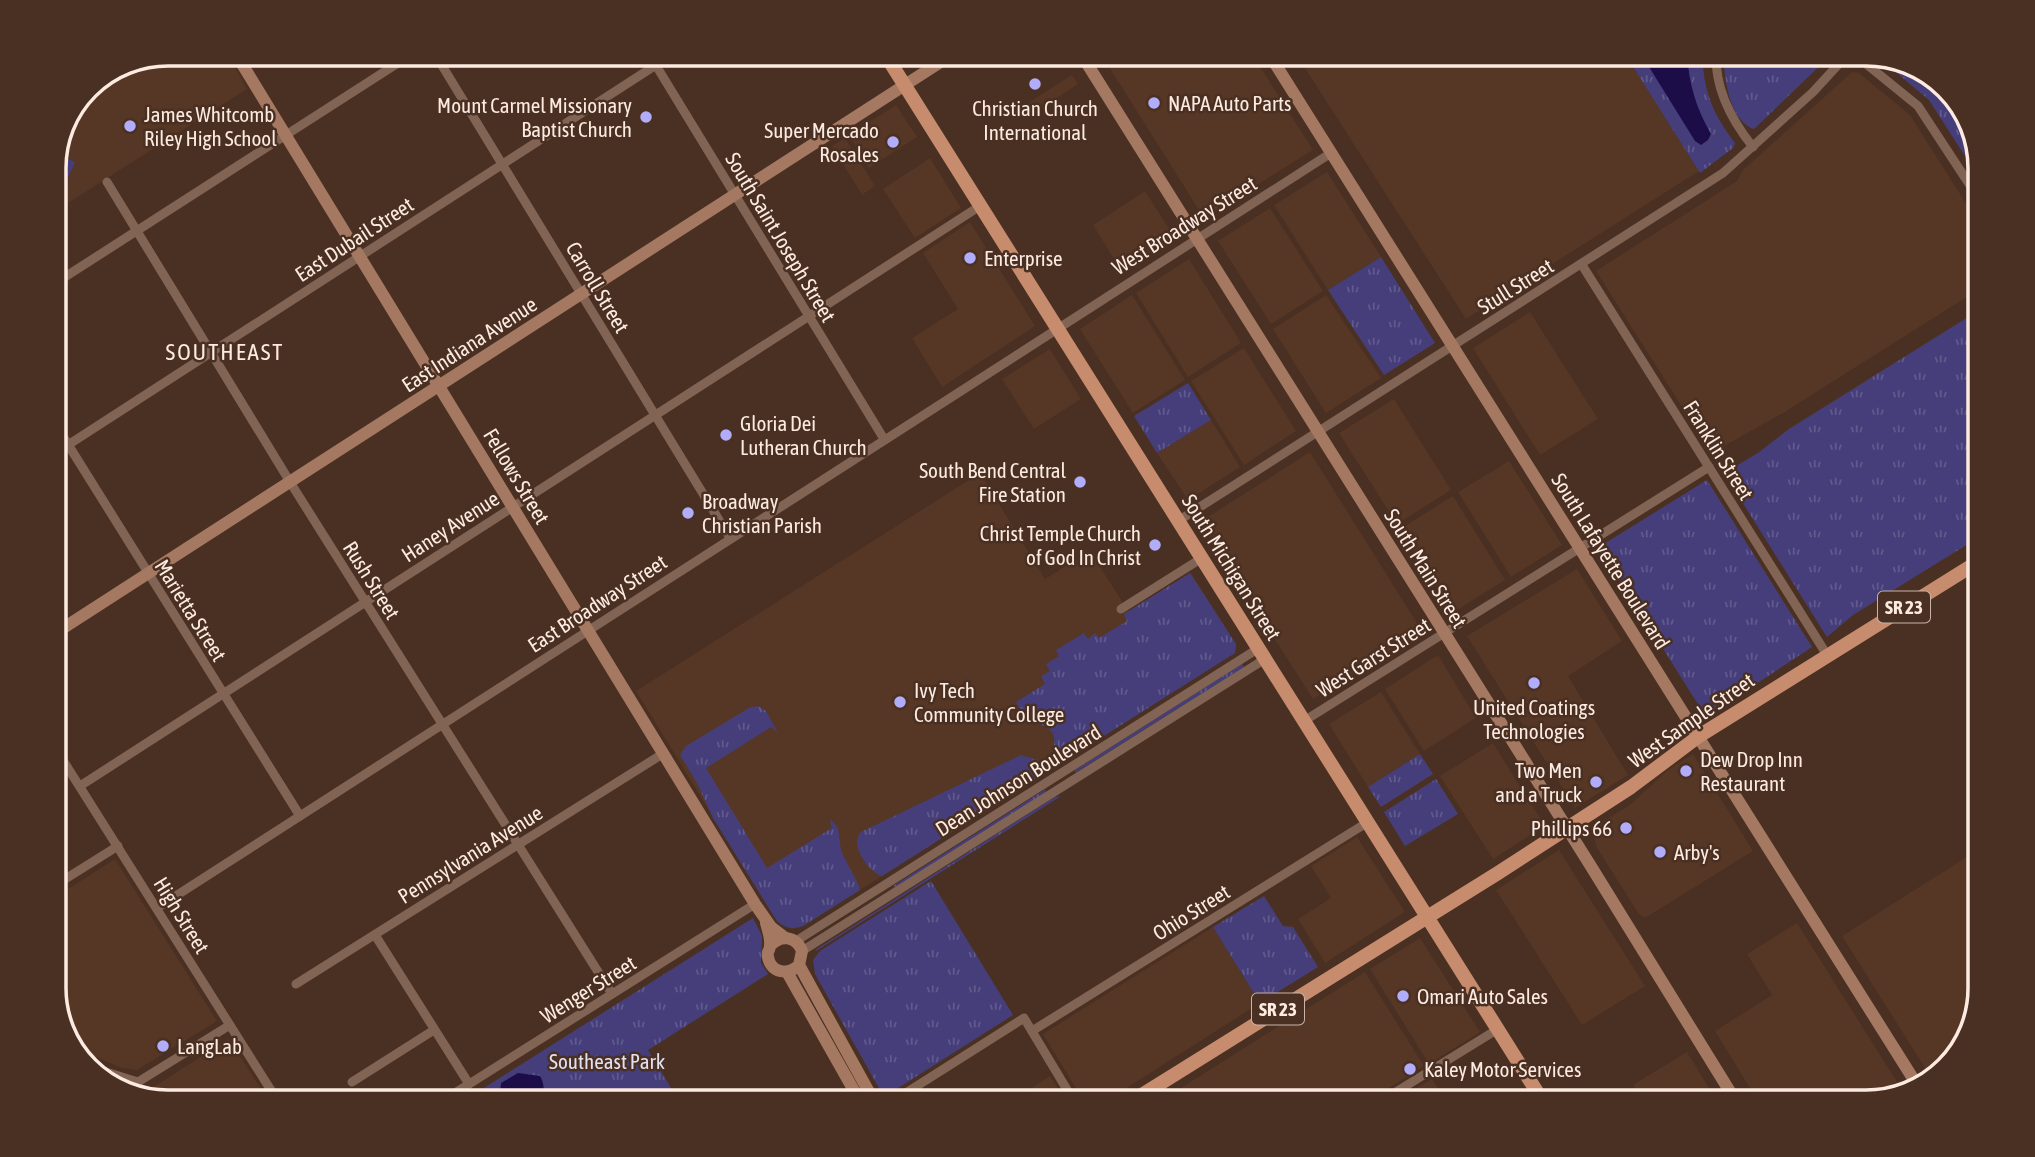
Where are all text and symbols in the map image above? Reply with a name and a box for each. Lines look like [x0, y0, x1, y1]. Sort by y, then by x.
marker: Christian Church International [1027, 76, 1043, 92]
place label: NAPA Auto Parts [1168, 91, 1291, 115]
place label: Mount Carmel Missionary Baptist Church [437, 93, 632, 141]
marker: NAPA Auto Parts [1146, 95, 1162, 111]
place label: Christian Church International [972, 96, 1098, 144]
place label: James Whitcomb Riley High School [144, 102, 277, 150]
marker: Mount Carmel Missionary Baptist Church [638, 109, 654, 125]
marker: James Whitcomb Riley High School [122, 118, 138, 134]
place label: Super Mercado Rosales [764, 118, 879, 166]
marker: Super Mercado Rosales [885, 134, 901, 150]
street label: South Saint Joseph Street [721, 148, 841, 326]
street label: West Broadway Street [1107, 171, 1261, 279]
street label: East Dubail Street [290, 192, 418, 286]
street label: Carroll Street [562, 237, 634, 337]
place label: Enterprise [984, 246, 1063, 270]
marker: Enterprise [962, 250, 978, 266]
street label: Stull Street [1473, 253, 1557, 319]
street label: East Indiana Avenue [397, 291, 541, 397]
district label: SOUTHEAST [166, 339, 284, 365]
street label: Franklin Street [1679, 396, 1759, 504]
place label: Gloria Dei Lutheran Church [740, 411, 867, 459]
street label: Fellows Street [479, 424, 555, 528]
marker: Gloria Dei Lutheran Church [718, 427, 734, 443]
place label: South Bend Central Fire Station [919, 458, 1066, 506]
street label: South Lafayette Boulevard [1547, 469, 1675, 653]
marker: South Bend Central Fire Station [1072, 474, 1088, 490]
street label: Haney Avenue [397, 486, 503, 566]
place label: Broadway Christian Parish [702, 489, 822, 537]
street label: South Michigan Street [1178, 490, 1286, 644]
street label: South Main Street [1380, 504, 1472, 632]
marker: Broadway Christian Parish [680, 505, 696, 521]
place label: Christ Temple Church of God In Christ [980, 521, 1141, 569]
street label: Rush Street [339, 537, 405, 623]
marker: Christ Temple Church of God In Christ [1147, 537, 1163, 553]
street label: East Broadway Street [523, 549, 671, 657]
street label: Marietta Street [150, 555, 232, 665]
road number: SR 23 [1878, 592, 1930, 622]
street label: West Garst Street [1312, 612, 1434, 702]
street label: West Sample Street [1624, 668, 1758, 772]
marker: United Coatings Technologies [1526, 675, 1542, 691]
place label: Ivy Tech Community College [914, 678, 1064, 726]
marker: Ivy Tech Community College [892, 694, 908, 710]
place label: United Coatings Technologies [1473, 695, 1595, 743]
street label: Dean Johnson Boulevard [931, 719, 1105, 841]
place label: Dew Drop Inn Restaurant [1700, 747, 1803, 795]
place label: Two Men and a Truck [1495, 758, 1582, 806]
marker: Dew Drop Inn Restaurant [1678, 763, 1694, 779]
marker: Two Men and a Truck [1588, 774, 1604, 790]
street label: Pennsylvania Avenue [394, 800, 546, 908]
place label: Phillips 66 [1531, 816, 1612, 840]
marker: Phillips 66 [1618, 820, 1634, 836]
place label: Arby's [1674, 840, 1720, 864]
marker: Arby's [1652, 844, 1668, 860]
street label: High Street [149, 873, 215, 957]
street label: Ohio Street [1148, 879, 1234, 945]
street label: Wenger Street [536, 950, 640, 1028]
place label: Omari Auto Sales [1417, 984, 1548, 1008]
marker: Omari Auto Sales [1395, 988, 1411, 1004]
road number: SR 23 [1252, 993, 1304, 1024]
place label: LangLab [177, 1034, 242, 1058]
marker: LangLab [155, 1038, 171, 1054]
park label: Southeast Park [549, 1049, 665, 1073]
place label: Kaley Motor Services [1424, 1057, 1581, 1081]
marker: Kaley Motor Services [1402, 1061, 1418, 1077]

